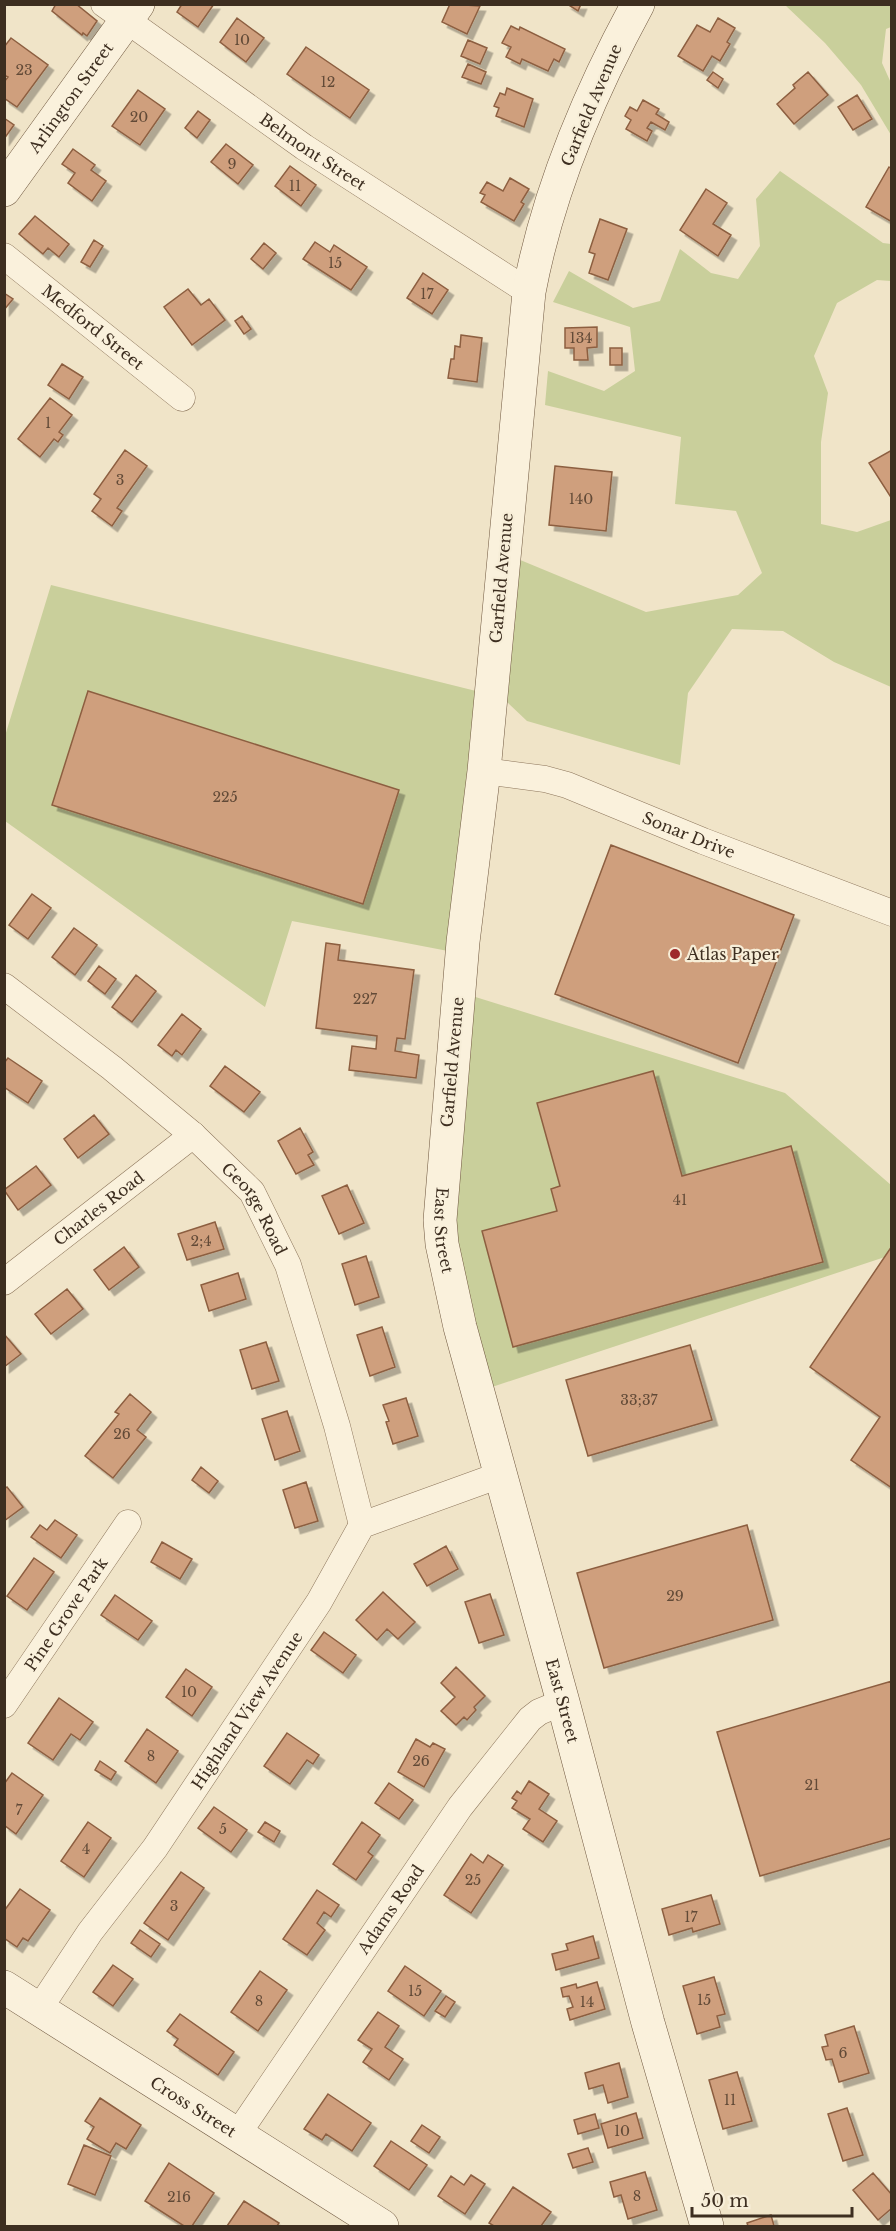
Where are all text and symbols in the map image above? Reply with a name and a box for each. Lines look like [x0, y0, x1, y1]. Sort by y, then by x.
house number: 10 [234, 31, 250, 49]
street label: Arlington Street [23, 38, 117, 158]
street label: Garfield Avenue [556, 41, 626, 169]
house number: 23 [15, 61, 33, 79]
house number: 12 [321, 73, 335, 91]
house number: 20 [130, 108, 148, 126]
street label: Belmont Street [256, 109, 370, 195]
house number: 9 [227, 155, 237, 173]
house number: 11 [289, 177, 301, 195]
house number: 15 [328, 254, 342, 272]
street label: Medford Street [38, 280, 148, 374]
house number: 17 [420, 285, 435, 303]
house number: 134 [569, 329, 593, 347]
house number: 1 [45, 414, 51, 432]
house number: 3 [116, 471, 124, 489]
house number: 140 [569, 490, 593, 508]
street label: Garfield Avenue [485, 512, 517, 644]
house number: 225 [212, 788, 238, 806]
street label: Sonar Drive [640, 807, 738, 862]
place label: Atlas Paper [686, 944, 779, 964]
marker: Atlas Paper [668, 947, 682, 961]
house number: 227 [353, 990, 378, 1008]
street label: Garfield Avenue [436, 996, 468, 1128]
street label: George Road [218, 1158, 291, 1258]
street label: Charles Road [49, 1167, 148, 1250]
street label: East Street [430, 1186, 458, 1275]
house number: 41 [673, 1191, 687, 1209]
house number: 2;4 [190, 1232, 212, 1250]
house number: 33;37 [620, 1391, 659, 1409]
house number: 26 [113, 1425, 131, 1443]
street label: Pine Grove Park [20, 1553, 112, 1675]
house number: 29 [666, 1587, 684, 1605]
street label: Highland View Avenue [187, 1628, 307, 1793]
street label: East Street [542, 1656, 583, 1745]
house number: 10 [181, 1683, 197, 1701]
house number: 8 [147, 1747, 155, 1765]
house number: 26 [412, 1752, 430, 1770]
house number: 21 [805, 1776, 819, 1794]
house number: 7 [15, 1801, 23, 1819]
house number: 5 [219, 1820, 227, 1838]
house number: 4 [82, 1840, 90, 1858]
street label: Adams Road [353, 1861, 428, 1958]
house number: 25 [465, 1871, 481, 1889]
house number: 3 [170, 1897, 178, 1915]
house number: 17 [684, 1908, 699, 1926]
house number: 15 [408, 1982, 422, 2000]
house number: 15 [697, 1991, 711, 2009]
house number: 8 [255, 1992, 263, 2010]
house number: 14 [580, 1993, 594, 2011]
house number: 6 [838, 2044, 848, 2062]
street label: Cross Street [147, 2072, 240, 2141]
house number: 11 [724, 2091, 736, 2109]
house number: 10 [614, 2122, 630, 2140]
scale bar [692, 2180, 852, 2218]
house number: 8 [633, 2187, 641, 2205]
house number: 216 [167, 2188, 191, 2206]
text: 50 m [701, 2190, 749, 2212]

